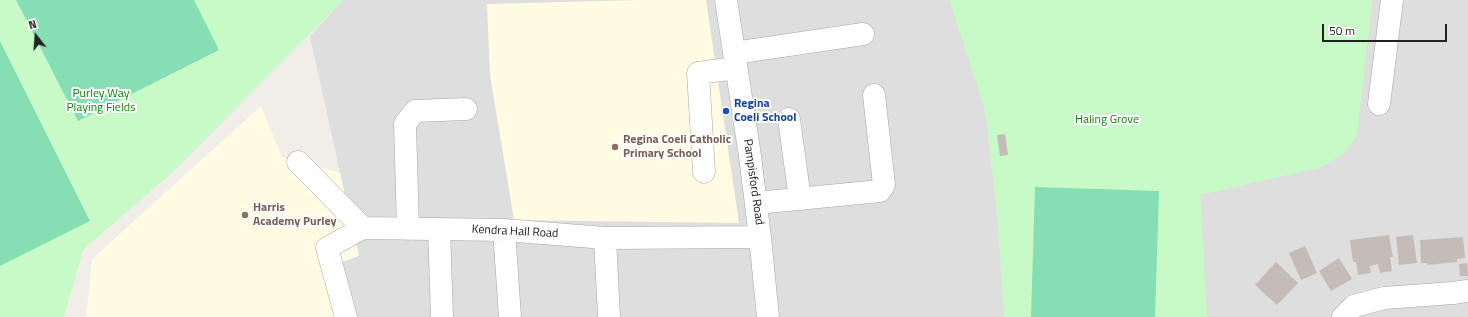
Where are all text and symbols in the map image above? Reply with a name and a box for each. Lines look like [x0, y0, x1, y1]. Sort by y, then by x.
north arrow [16, 16, 56, 56]
text: N [27, 16, 38, 33]
scale bar [1324, 16, 1449, 42]
text: 50 m [1329, 21, 1355, 40]
park label: Purley Way Playing Fields [66, 87, 136, 115]
place label: Regina Coeli School [734, 97, 796, 125]
marker: Regina Coeli School [721, 106, 731, 116]
park label: Haling Grove [1075, 113, 1139, 127]
place label: Regina Coeli Catholic Primary School [623, 133, 731, 161]
street label: Pampisford Road [740, 138, 766, 226]
marker: Regina Coeli Catholic Primary School [610, 142, 620, 152]
place label: Harris Academy Purley [253, 201, 336, 229]
marker: Harris Academy Purley [240, 210, 250, 220]
street label: Kendra Hall Road [471, 223, 559, 241]

